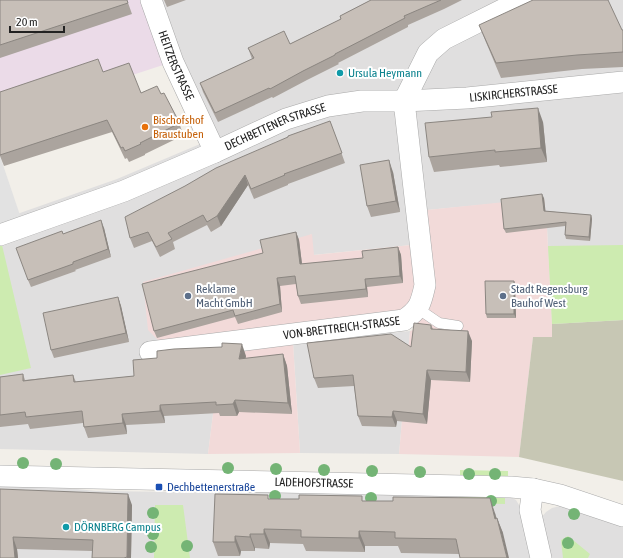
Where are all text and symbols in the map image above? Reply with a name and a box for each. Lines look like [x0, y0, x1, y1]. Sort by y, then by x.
scale bar [10, 8, 64, 34]
text: 20 m [16, 15, 38, 29]
street label: HEITZERSTRASSE [155, 29, 197, 103]
place label: Ursula Heymann [348, 66, 422, 80]
marker: Ursula Heymann [335, 68, 345, 78]
street label: LISKIRCHERSTRASSE [469, 82, 558, 105]
street label: DECHBETTENER STRASSE [222, 100, 327, 154]
place label: Bischofshof Braustuben [153, 113, 205, 141]
marker: Bischofshof Braustuben [140, 122, 150, 132]
place label: Reklame Macht GmbH [196, 282, 253, 310]
place label: Stadt Regensburg Bauhof West [511, 282, 588, 310]
marker: Reklame Macht GmbH [183, 291, 193, 301]
marker: Stadt Regensburg Bauhof West [498, 291, 508, 301]
street label: VON-BRETTREICH-STRASSE [282, 314, 401, 342]
street label: LADEHOFSTRASSE [274, 475, 353, 491]
place label: Dechbettenerstraße [167, 480, 255, 494]
marker: Dechbettenerstraße [154, 482, 164, 492]
place label: DÖRNBERG Campus [74, 520, 161, 534]
marker: DÖRNBERG Campus [61, 522, 71, 532]

